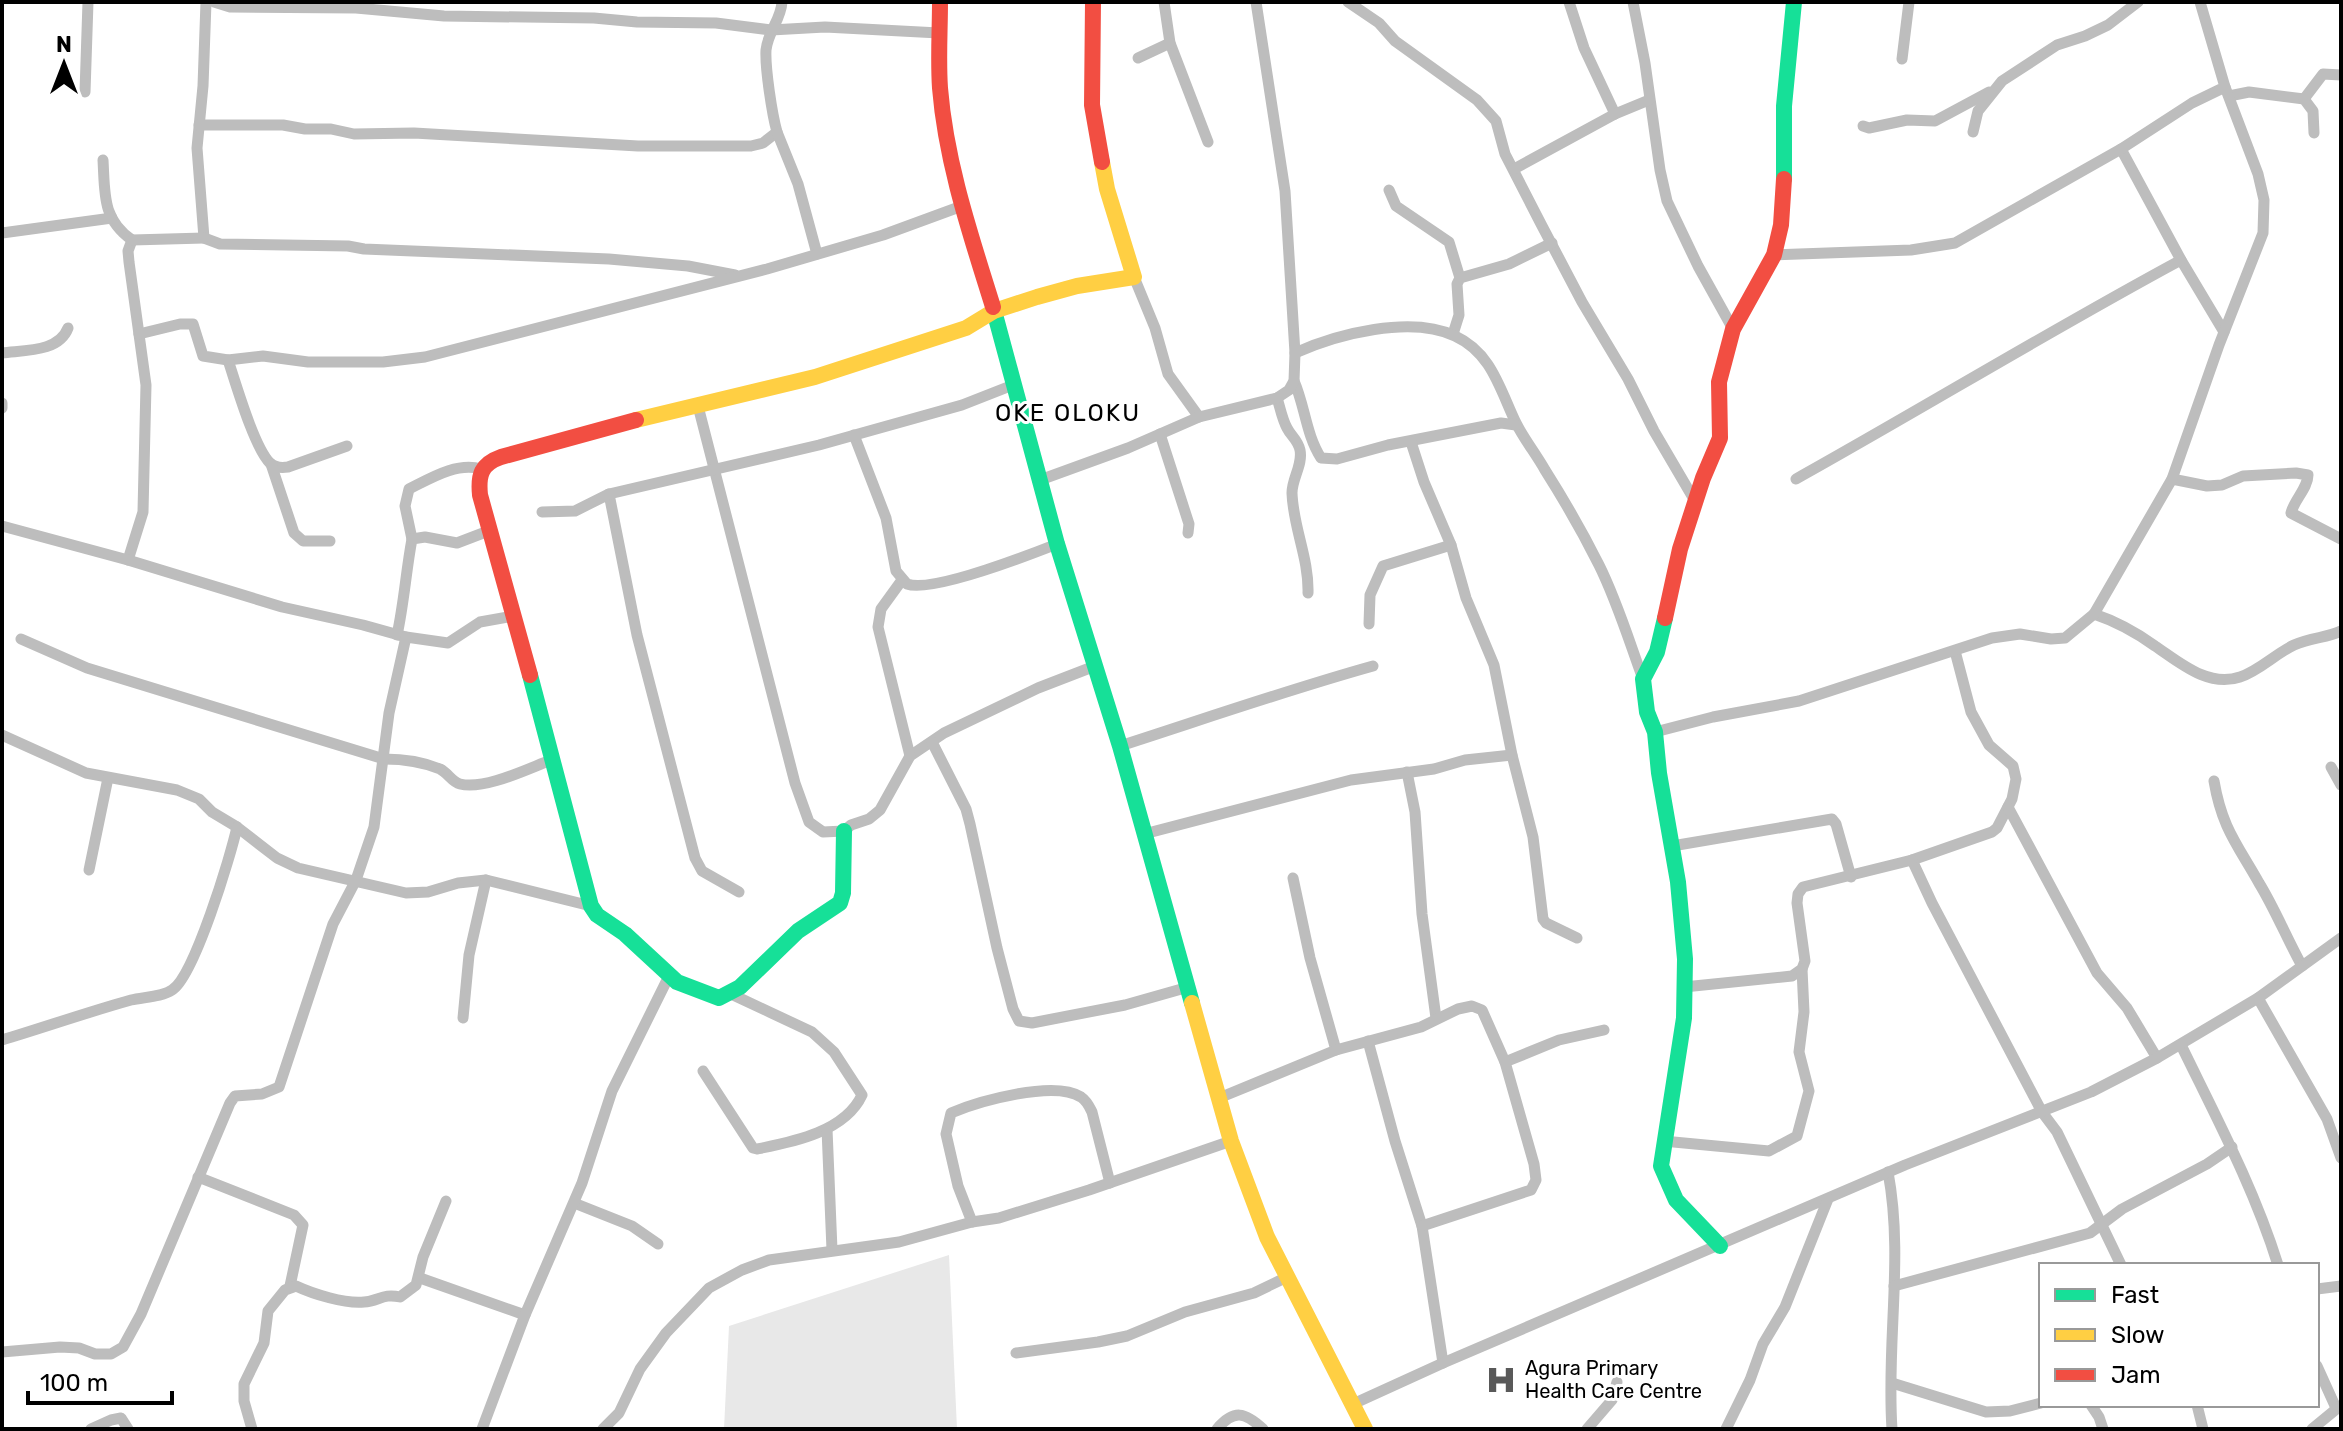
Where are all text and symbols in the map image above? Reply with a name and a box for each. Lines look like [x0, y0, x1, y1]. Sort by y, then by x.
north arrow [24, 24, 104, 104]
text: N [56, 31, 72, 58]
district label: OKE OLOKU [995, 399, 1141, 427]
legend [2039, 1263, 2319, 1407]
text: Fast [2111, 1281, 2159, 1309]
text: Slow [2111, 1321, 2164, 1349]
scale bar [28, 1355, 172, 1405]
place label: Agura Primary Health Care Centre [1525, 1356, 1702, 1403]
text: Jam [2111, 1361, 2161, 1389]
hospital icon: Agura Primary Health Care Centre [1484, 1363, 1518, 1397]
text: 100 m [40, 1369, 108, 1397]

